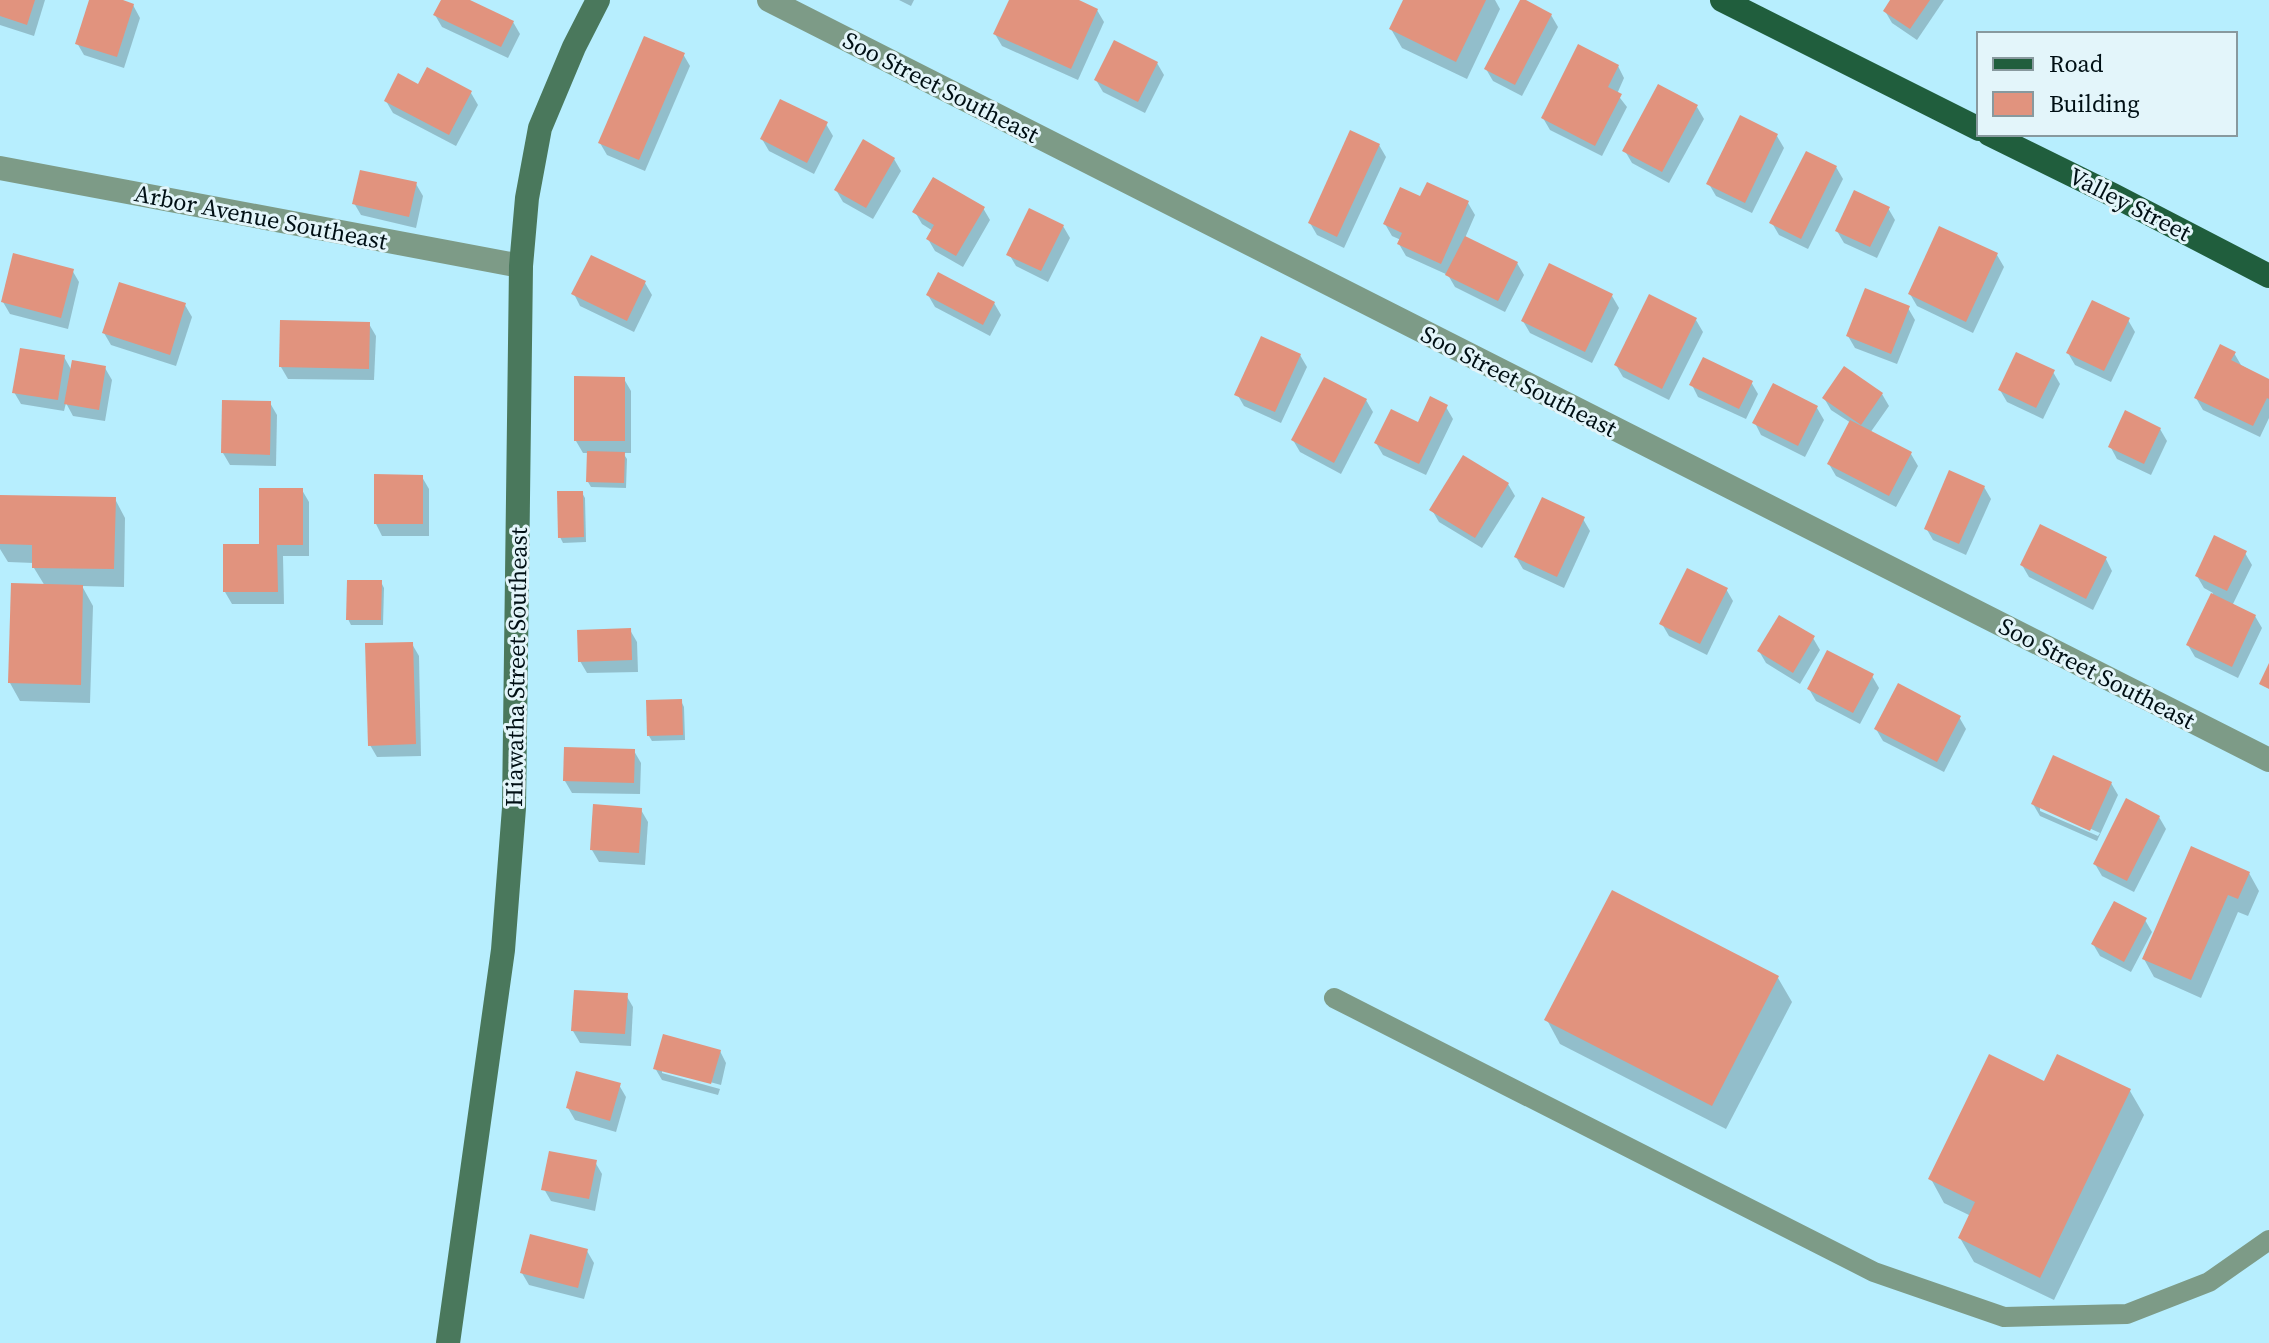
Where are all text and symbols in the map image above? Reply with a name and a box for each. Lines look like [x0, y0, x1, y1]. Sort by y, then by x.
street label: Soo Street Southeast [837, 23, 1045, 151]
legend [1977, 32, 2237, 136]
text: Road [2049, 47, 2104, 80]
text: Building [2049, 87, 2140, 120]
street label: Valley Street [2063, 159, 2197, 249]
street label: Arbor Avenue Southeast [132, 176, 390, 258]
street label: Soo Street Southeast [1415, 317, 1623, 445]
street label: Hiawatha Street Southeast [497, 527, 535, 807]
street label: Soo Street Southeast [1993, 609, 2201, 737]

